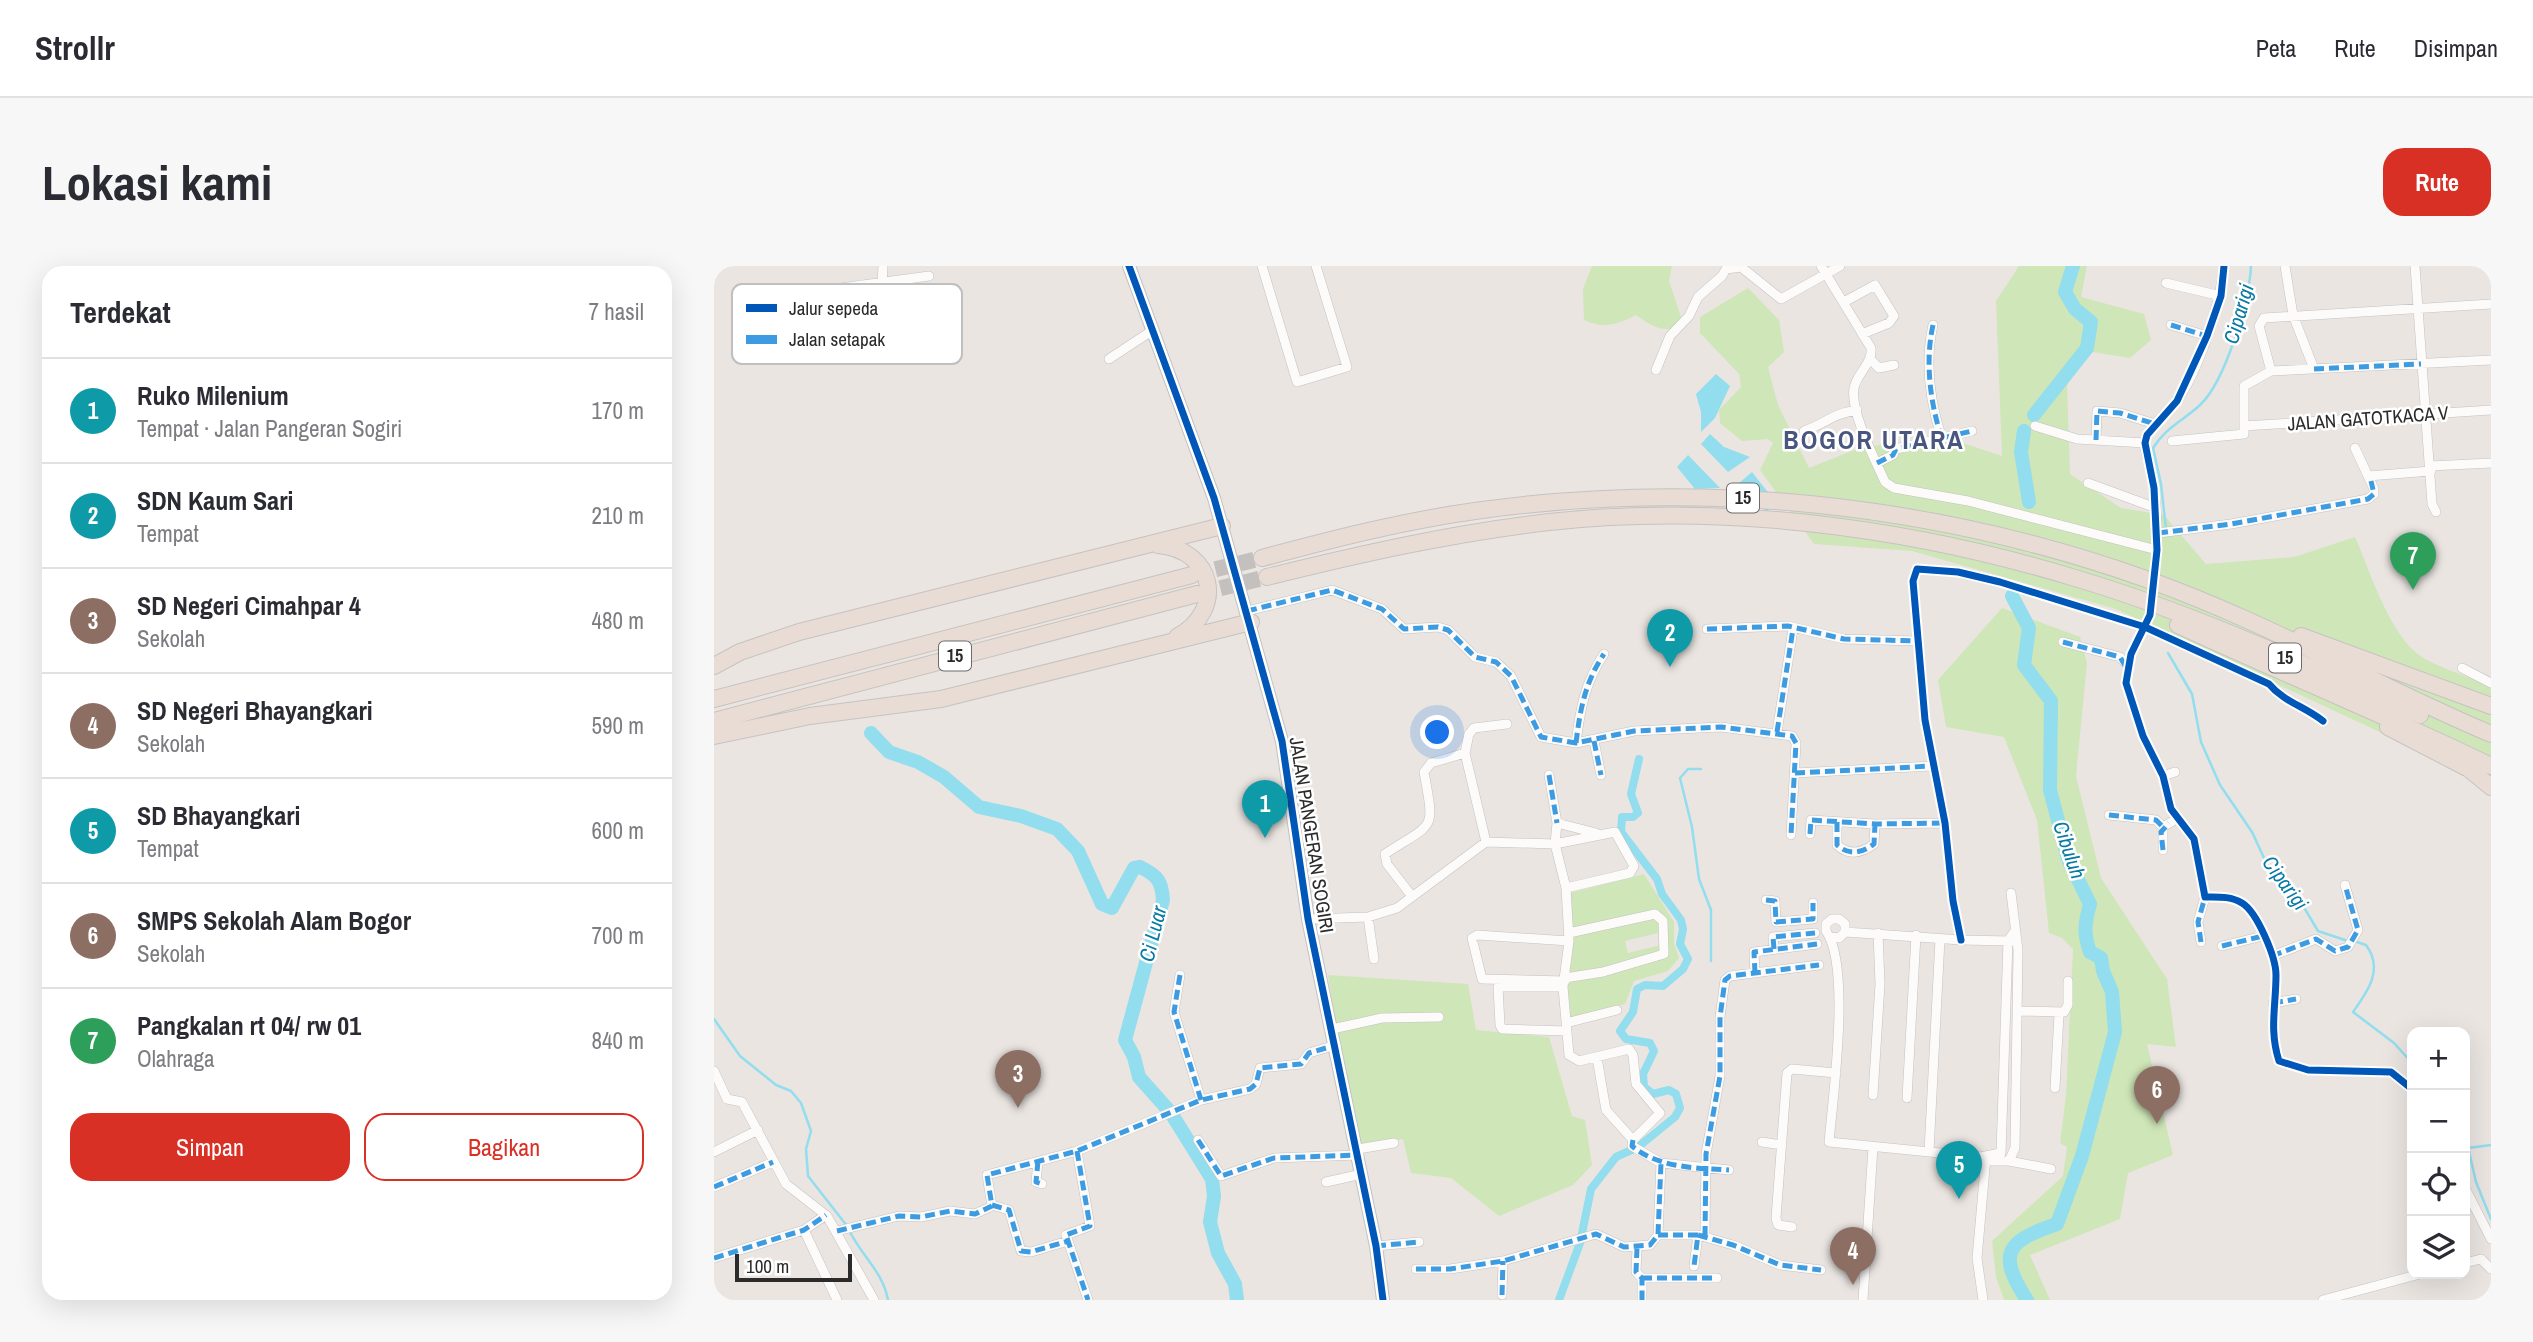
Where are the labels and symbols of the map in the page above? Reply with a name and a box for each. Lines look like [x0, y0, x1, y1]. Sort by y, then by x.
water label: Ciparigi [2216, 280, 2261, 347]
legend [732, 284, 962, 364]
text: Jalur sepeda [789, 295, 879, 321]
text: Jalan setapak [789, 326, 885, 352]
street label: JALAN GATOTKACA V [2287, 399, 2450, 437]
district label: BOGOR UTARA [1783, 422, 1965, 457]
road number: 15 [1727, 484, 1759, 512]
pin: 7 [2390, 532, 2436, 590]
pin: 2 [1647, 609, 1693, 667]
road number: 15 [939, 642, 971, 670]
road number: 15 [2269, 644, 2301, 672]
your location [1420, 715, 1454, 749]
street label: JALAN PANGERAN SOGIRI [1284, 735, 1340, 935]
pin: 1 [1242, 780, 1288, 838]
water label: Cibuluh [2046, 817, 2093, 883]
water label: Ciparigi [2256, 849, 2315, 916]
water label: Ci Luar [1132, 902, 1174, 965]
pin: 3 [995, 1050, 1041, 1108]
pin: 6 [2134, 1066, 2180, 1124]
pin: 5 [1936, 1141, 1982, 1199]
pin: 4 [1830, 1227, 1876, 1285]
scale bar [735, 1251, 852, 1283]

